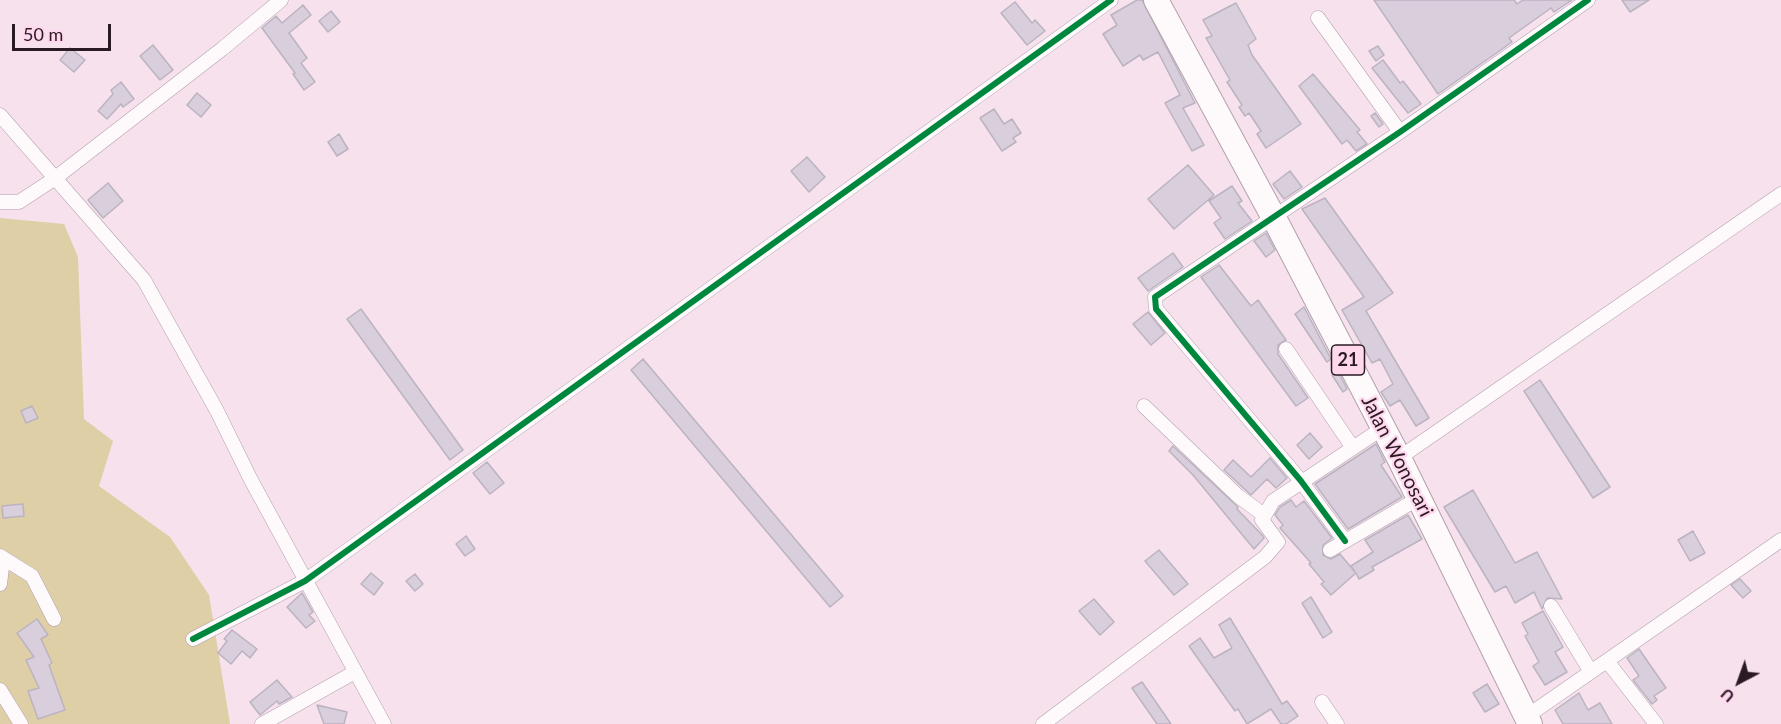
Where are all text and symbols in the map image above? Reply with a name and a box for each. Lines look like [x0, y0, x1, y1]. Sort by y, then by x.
scale bar [15, 12, 114, 50]
text: 50 m [23, 23, 63, 45]
road number: 21 [1332, 345, 1364, 375]
street label: Jalan Wonosari [1356, 391, 1438, 521]
north arrow [1709, 652, 1769, 712]
text: U [1716, 685, 1738, 707]

